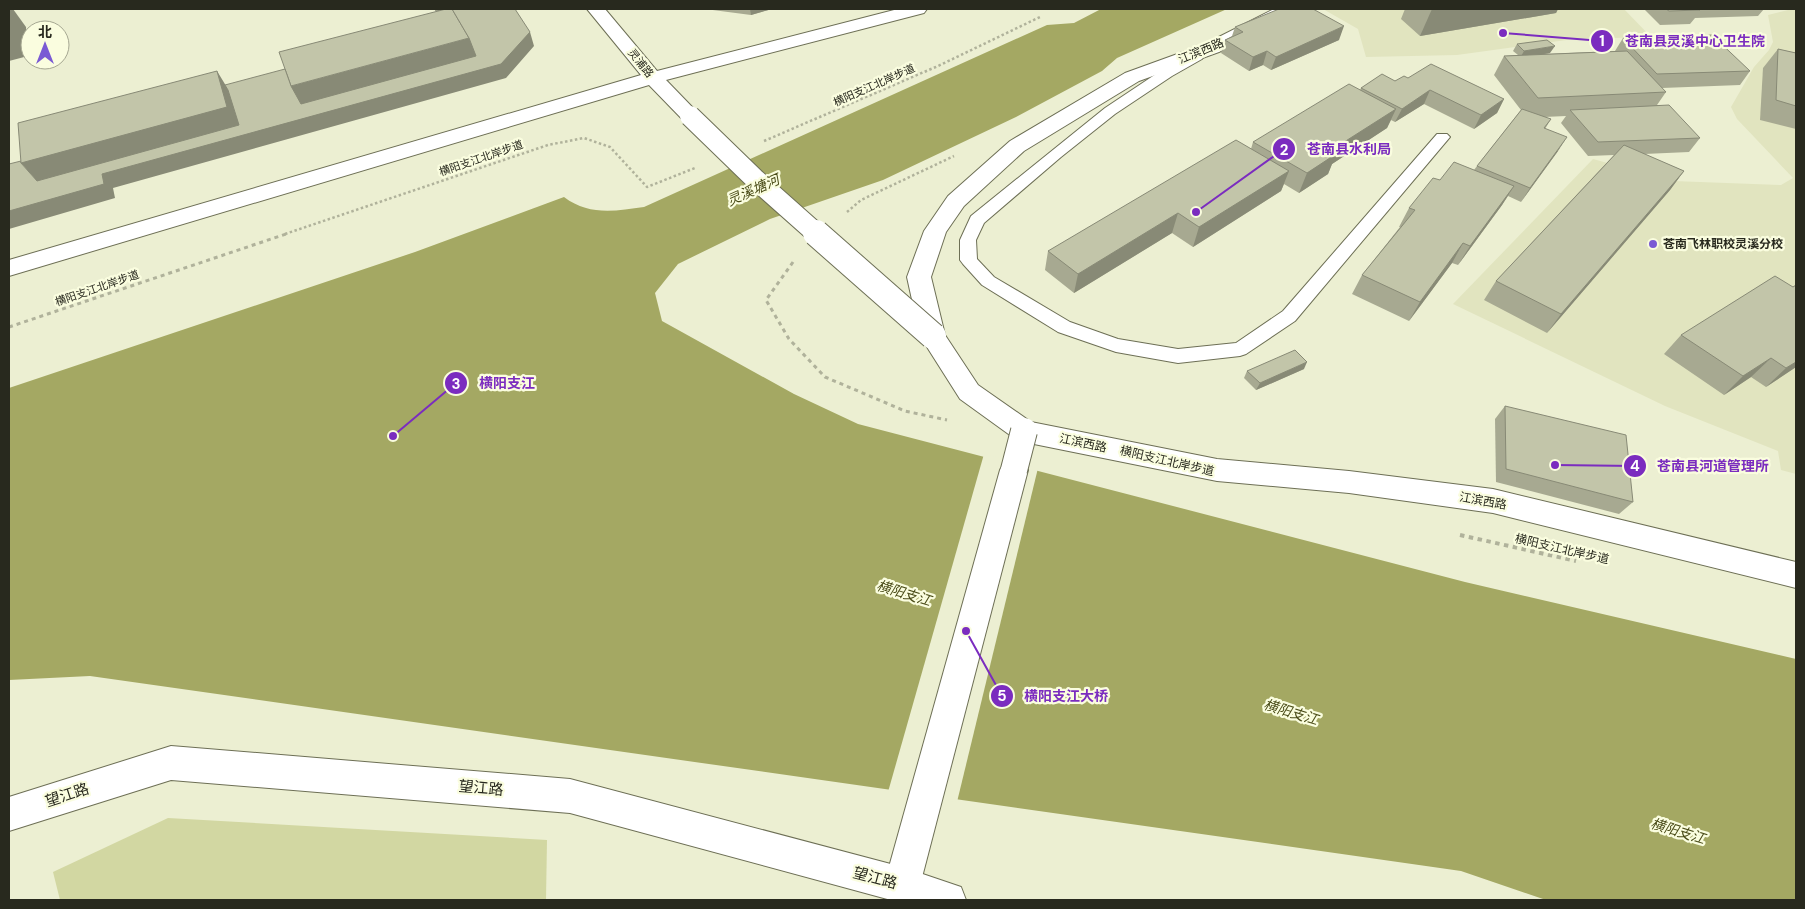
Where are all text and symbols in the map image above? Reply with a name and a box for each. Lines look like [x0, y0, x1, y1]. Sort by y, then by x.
north arrow [20, 20, 70, 70]
text: 北 [38, 23, 52, 41]
callout: 苍南县灵溪中心卫生院 [1590, 26, 1775, 55]
text: 1 [1599, 31, 1605, 51]
text: 苍南县灵溪中心卫生院 [1625, 32, 1765, 50]
street label: 江滨西路 [1176, 35, 1226, 67]
street label: 灵浦路 [625, 46, 657, 80]
street label: 横阳支江北岸步道 [831, 61, 917, 109]
callout: 苍南县水利局 [1272, 135, 1401, 164]
street label: 横阳支江北岸步道 [437, 137, 525, 179]
text: 2 [1280, 140, 1289, 160]
text: 苍南县水利局 [1307, 140, 1391, 158]
water label: 灵溪塘河 [724, 169, 785, 210]
place label: 苍南飞林职校灵溪分校 [1663, 236, 1783, 252]
marker: 苍南飞林职校灵溪分校 [1647, 238, 1659, 250]
street label: 横阳支江北岸步道 [53, 267, 141, 309]
callout: 横阳支江 [444, 369, 545, 398]
text: 3 [451, 374, 461, 394]
text: 横阳支江 [479, 374, 535, 392]
street label: 江滨西路 [1058, 430, 1108, 456]
street label: 横阳支江北岸步道 [1118, 442, 1216, 480]
callout: 苍南县河道管理所 [1622, 452, 1779, 481]
text: 4 [1630, 456, 1640, 476]
text: 苍南县河道管理所 [1657, 457, 1769, 475]
street label: 江滨西路 [1458, 489, 1508, 513]
street label: 横阳支江北岸步道 [1513, 530, 1611, 568]
water label: 横阳支江 [875, 576, 935, 610]
callout: 横阳支江大桥 [989, 681, 1118, 710]
text: 5 [997, 686, 1007, 706]
text: 横阳支江大桥 [1024, 687, 1108, 705]
water label: 横阳支江 [1262, 695, 1322, 729]
street label: 望江路 [458, 776, 504, 800]
street label: 望江路 [43, 779, 91, 811]
water label: 横阳支江 [1649, 814, 1709, 848]
street label: 望江路 [851, 863, 899, 893]

